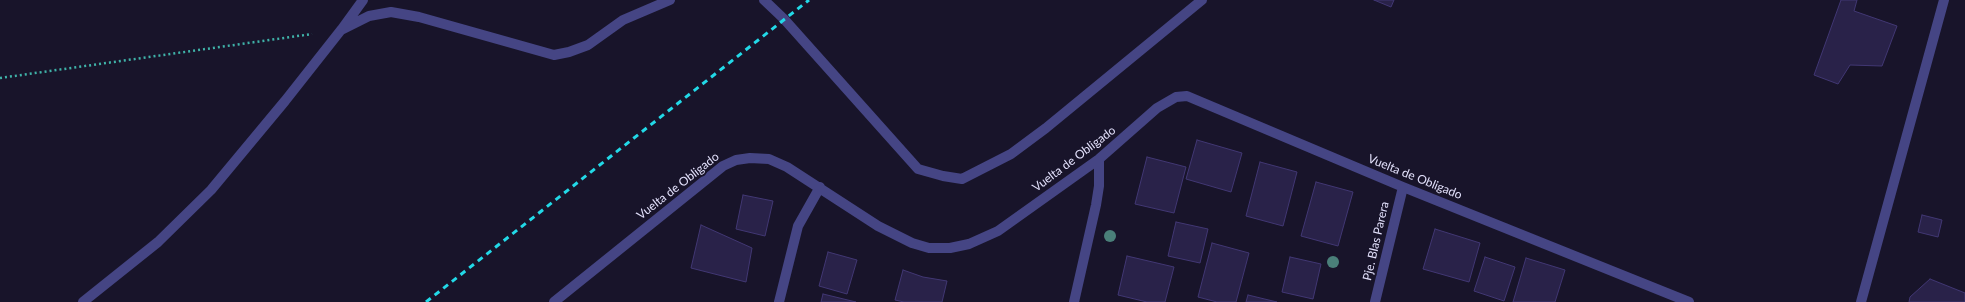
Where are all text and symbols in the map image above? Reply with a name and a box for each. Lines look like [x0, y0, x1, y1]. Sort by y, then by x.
street label: Vuelta de Obligado [1030, 123, 1118, 195]
street label: Vuelta de Obligado [634, 149, 722, 223]
street label: Vuelta de Obligado [1366, 152, 1464, 202]
street label: Pje. Blas Parera [1360, 200, 1392, 282]

